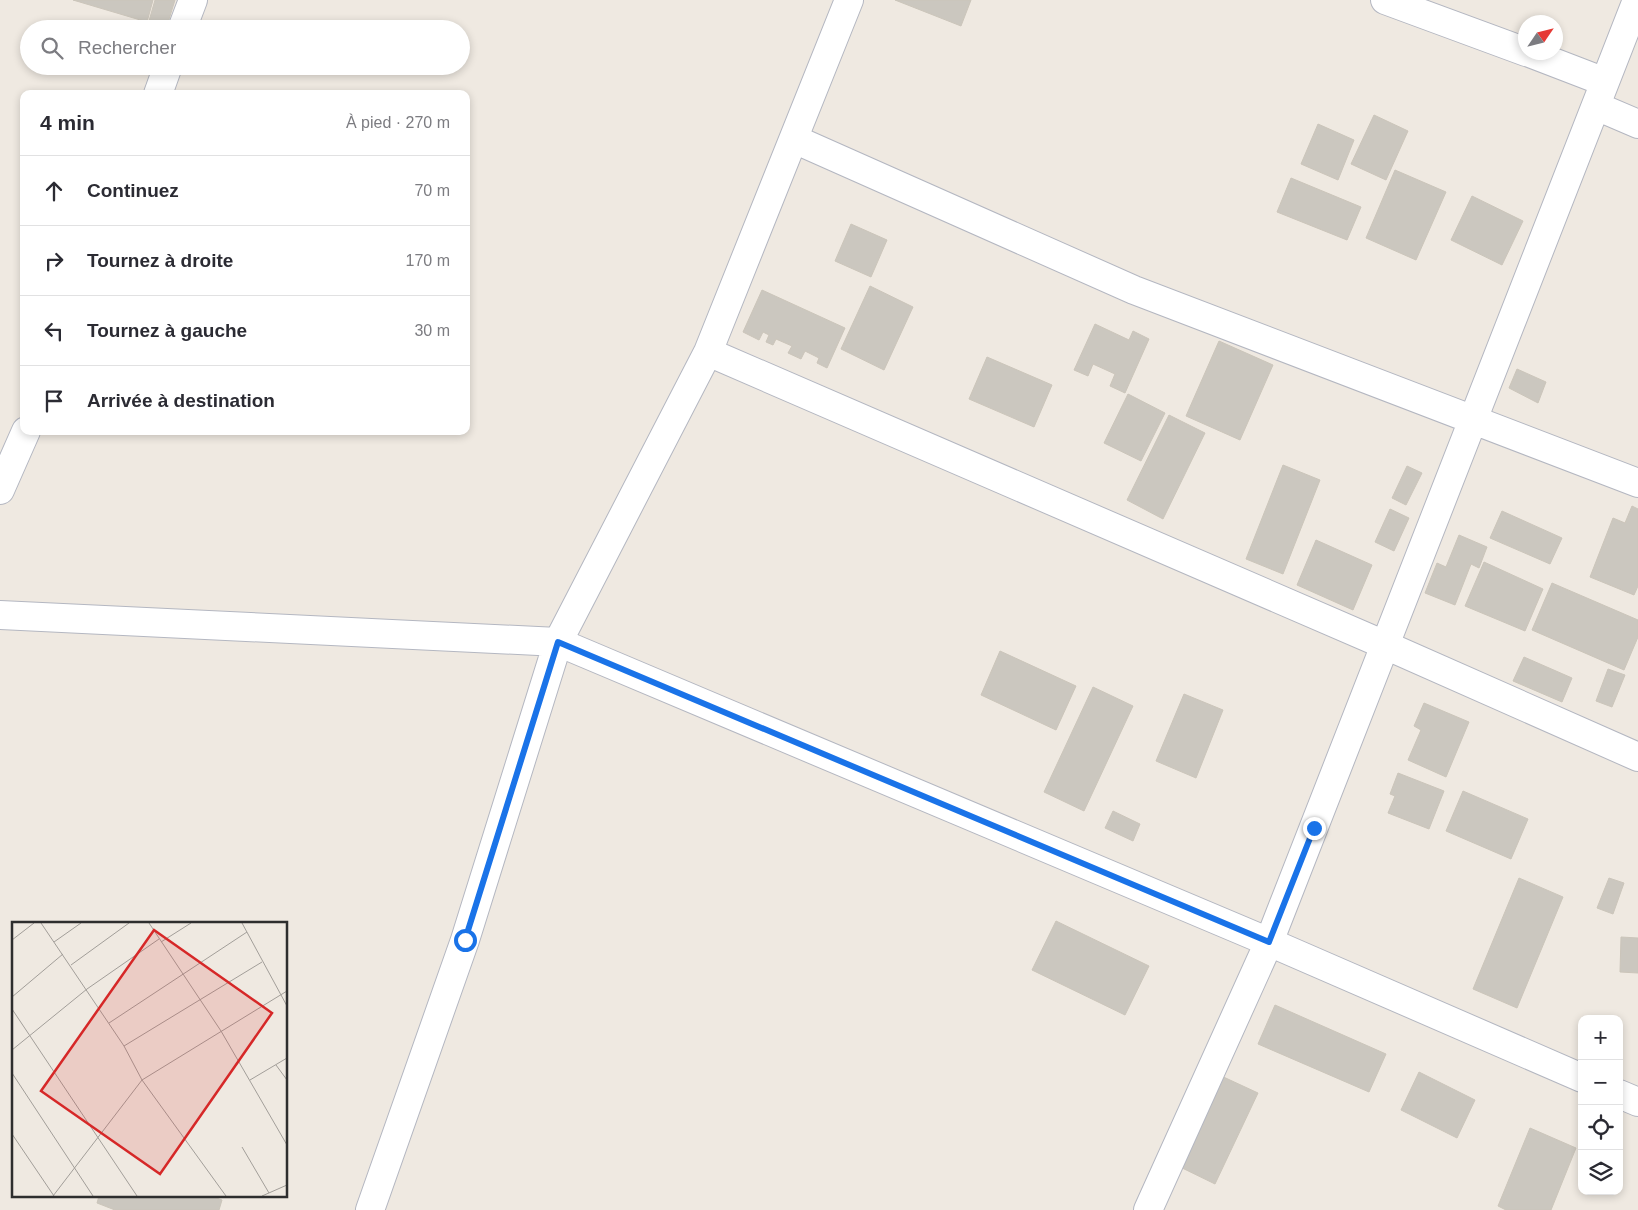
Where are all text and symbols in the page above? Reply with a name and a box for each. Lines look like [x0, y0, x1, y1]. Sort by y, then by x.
north arrow [1518, 15, 1563, 60]
search box [20, 20, 470, 75]
icon: search [38, 34, 66, 62]
text: Rechercher [78, 37, 176, 58]
text: 4 min [40, 111, 95, 134]
text: À pied · 270 m [346, 114, 450, 131]
icon: ahead [40, 177, 68, 205]
text: Continuez [87, 180, 179, 201]
text: 70 m [414, 182, 450, 199]
icon: right [40, 247, 68, 275]
text: Tournez à droite [87, 250, 233, 271]
text: 170 m [406, 252, 450, 269]
icon: left [40, 317, 68, 345]
text: Tournez à gauche [87, 320, 247, 341]
text: 30 m [414, 322, 450, 339]
icon: arrive [40, 387, 68, 415]
text: Arrivée à destination [87, 390, 275, 411]
route end [1303, 817, 1326, 840]
inset map [12, 922, 288, 1198]
route start [454, 929, 477, 952]
map controls [1578, 1015, 1623, 1195]
button: + [1578, 1015, 1623, 1060]
button: − [1578, 1060, 1623, 1105]
button: locate [1578, 1105, 1623, 1150]
button: layers [1578, 1150, 1623, 1195]

